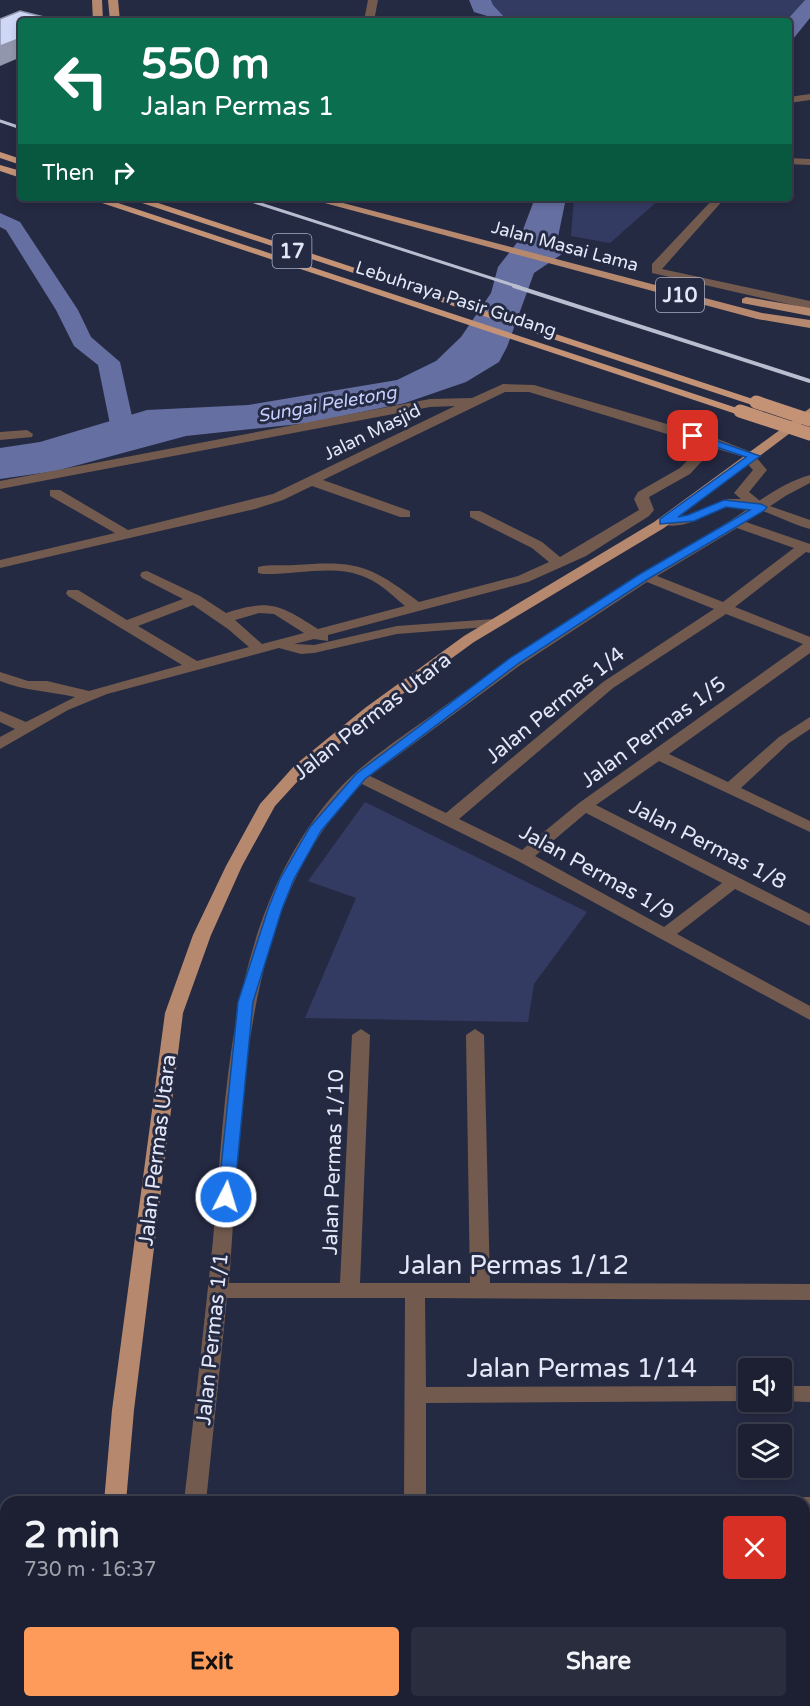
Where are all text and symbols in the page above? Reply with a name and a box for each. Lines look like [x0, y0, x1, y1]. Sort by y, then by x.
text: 550 m [141, 39, 270, 90]
icon: left [42, 42, 120, 120]
text: Jalan Permas 1 [141, 90, 334, 123]
icon: right [107, 156, 140, 189]
text: Then [42, 160, 95, 186]
street label: Jalan Masai Lama [489, 216, 641, 276]
road number: 17 [272, 234, 312, 268]
street label: Lebuhraya Pasir Gudang [353, 256, 559, 342]
road number: J10 [656, 278, 704, 312]
water label: Sungai Peletong [256, 381, 400, 427]
street label: Jalan Masjid [320, 399, 424, 465]
pin [667, 410, 718, 461]
icon: arrive [676, 419, 709, 452]
street label: Jalan Permas 1/4 [481, 642, 630, 769]
street label: Jalan Permas Utara [289, 647, 456, 786]
street label: Jalan Permas 1/5 [576, 671, 731, 793]
street label: Jalan Permas 1/8 [625, 794, 790, 895]
street label: Jalan Permas 1/9 [515, 820, 678, 925]
street label: Jalan Permas Utara [133, 1053, 182, 1247]
street label: Jalan Permas 1/10 [318, 1069, 349, 1255]
position arrow [194, 1165, 258, 1229]
street label: Jalan Permas 1/12 [399, 1250, 629, 1281]
street label: Jalan Permas 1/1 [191, 1252, 234, 1426]
street label: Jalan Permas 1/14 [467, 1353, 697, 1384]
map controls [738, 1358, 792, 1478]
button: sound [738, 1358, 792, 1412]
button: layers [738, 1424, 792, 1478]
text: 2 min [24, 1514, 120, 1557]
button: close [723, 1516, 786, 1579]
text: 730 m · 16:37 [24, 1558, 156, 1582]
button: Exit [24, 1627, 399, 1696]
button: Share [411, 1627, 786, 1696]

